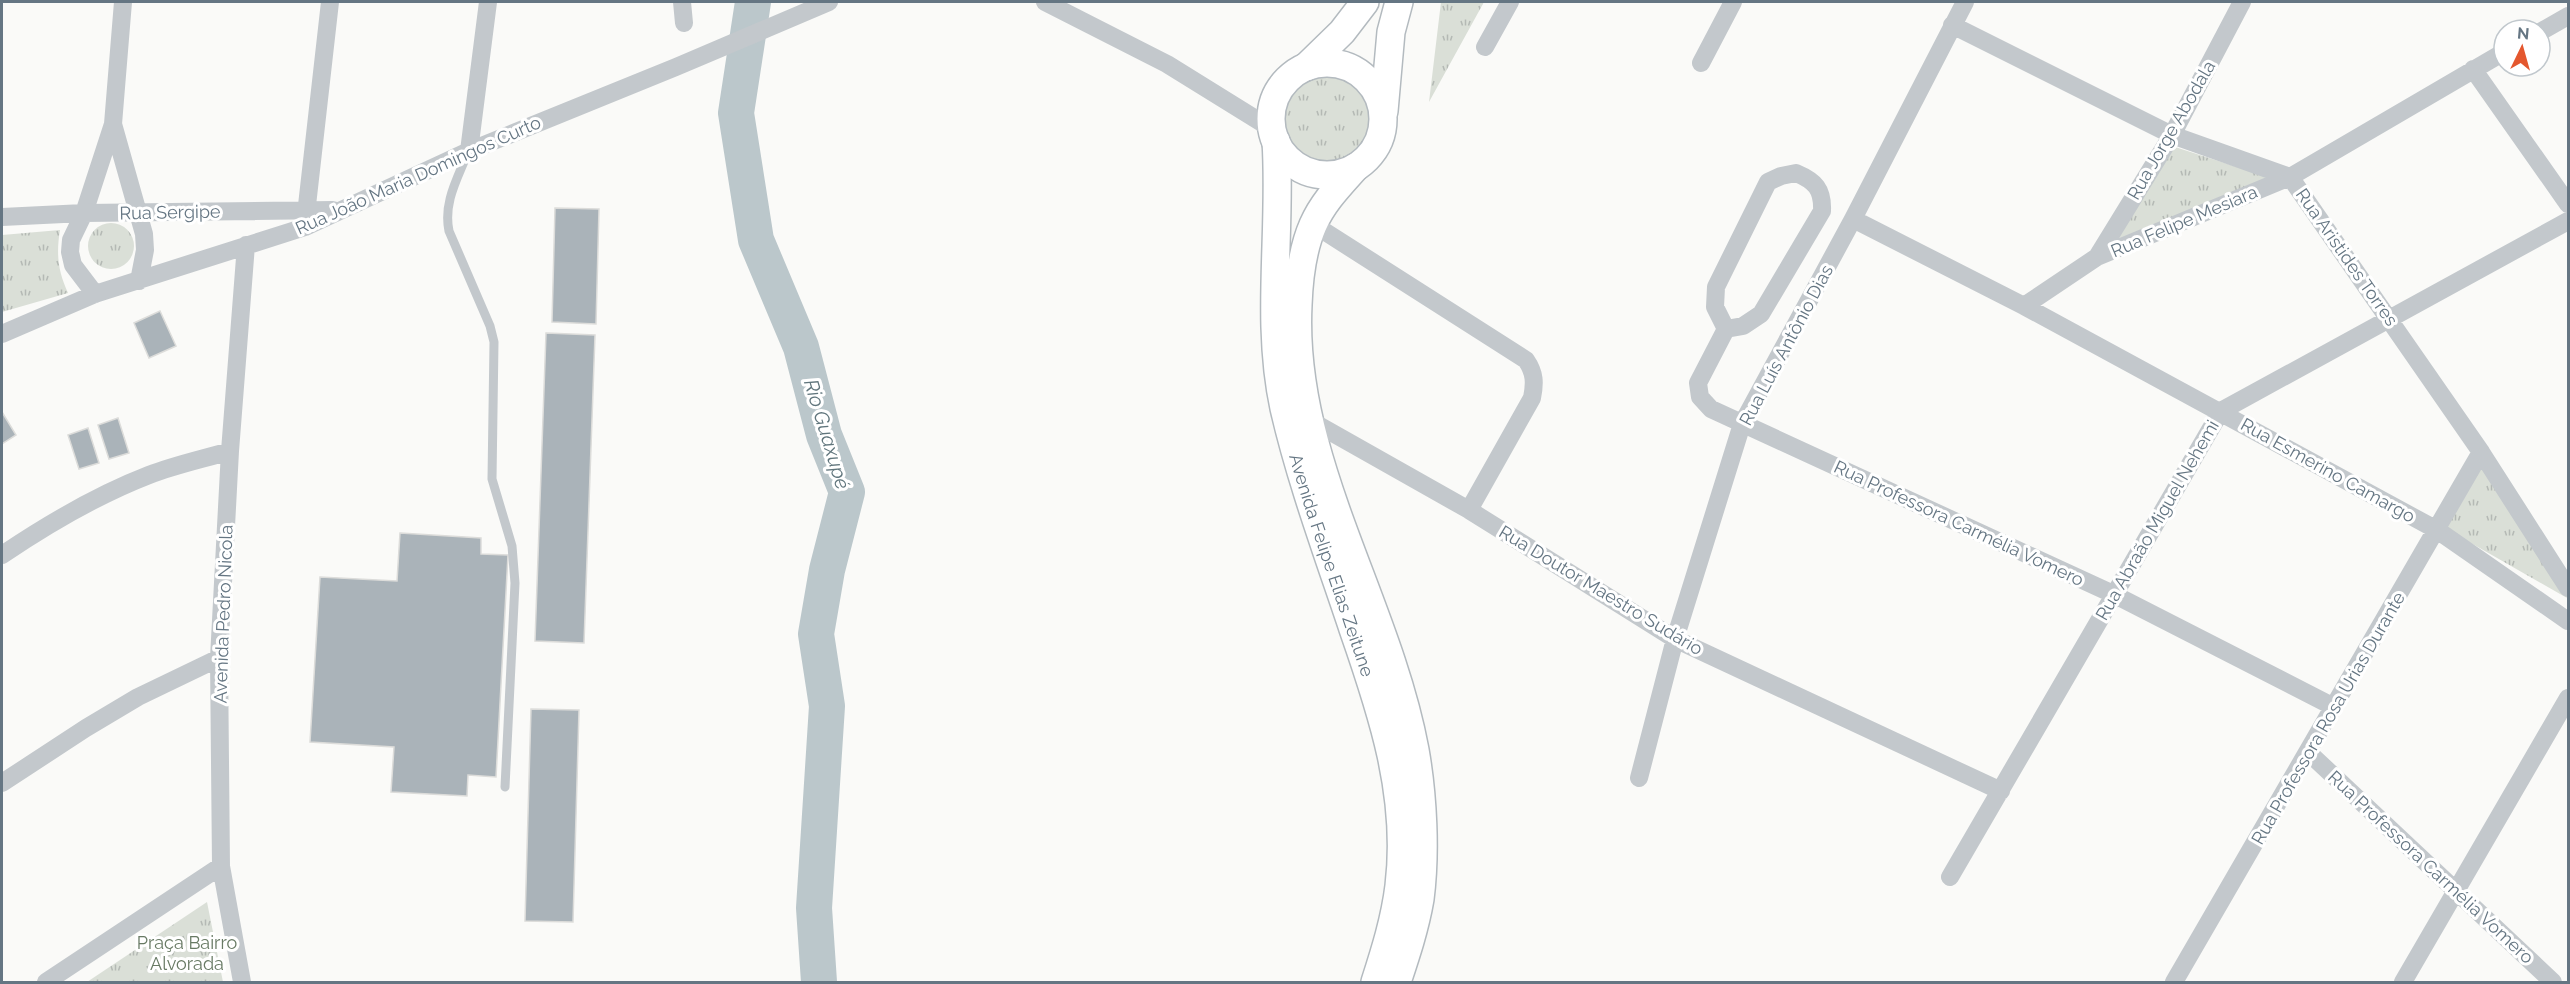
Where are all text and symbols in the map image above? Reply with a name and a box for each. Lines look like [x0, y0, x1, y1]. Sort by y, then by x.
north arrow [2492, 18, 2552, 78]
text: N [2516, 24, 2530, 44]
street label: Rua Jorge Abodala [2123, 57, 2219, 203]
street label: Rua João Maria Domingos Curto [292, 111, 544, 239]
street label: Rua Felipe Mesiara [2108, 181, 2260, 261]
street label: Rua Aristides Torres [2292, 184, 2403, 330]
street label: Rua Sergipe [119, 201, 221, 223]
street label: Rua Luís Antônio Dias [1735, 261, 1837, 429]
water label: Rio Guaxupé [799, 376, 855, 492]
street label: Rua Esmerino Camargo [2237, 413, 2419, 527]
street label: Rua Abraão Miguel Nehemi [2091, 416, 2223, 624]
street label: Avenida Felipe Elias Zeitune [1286, 451, 1379, 680]
street label: Rua Professora Carmélia Vomero [1831, 456, 2088, 590]
street label: Rua Doutor Maestro Sudário [1495, 521, 1707, 659]
street label: Avenida Pedro Nicola [209, 524, 237, 704]
street label: Rua Professora Rosa Urias Durante [2247, 588, 2409, 848]
street label: Rua Professora Carmélia Vomero [2324, 766, 2538, 968]
park label: Praça Bairro Alvorada [137, 932, 237, 974]

